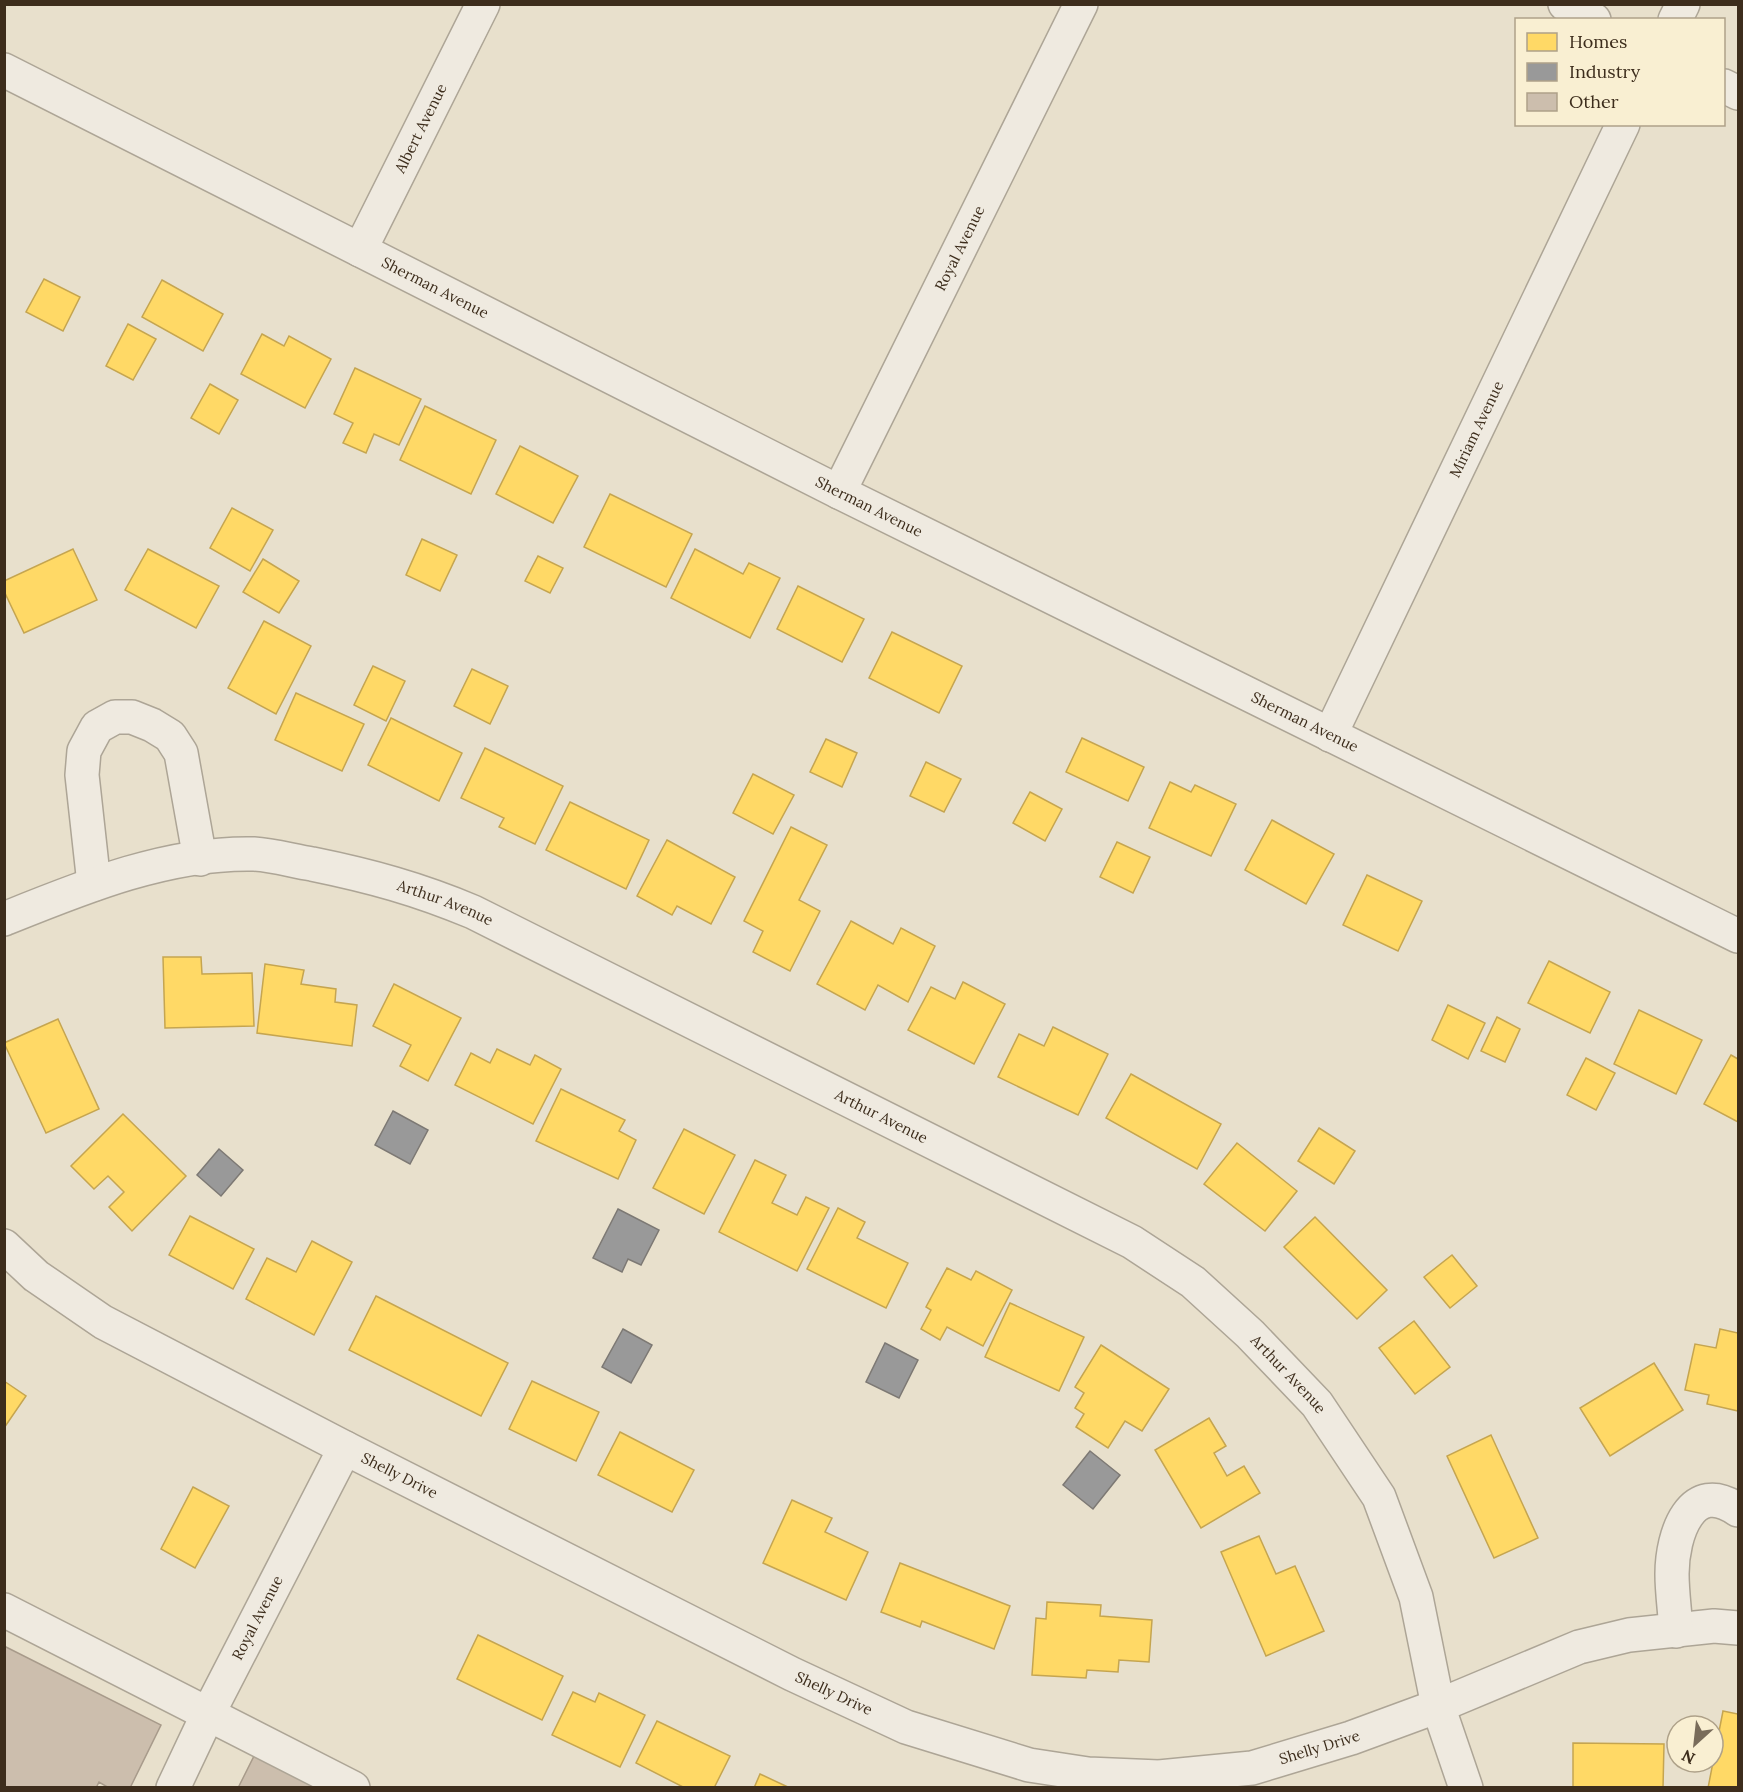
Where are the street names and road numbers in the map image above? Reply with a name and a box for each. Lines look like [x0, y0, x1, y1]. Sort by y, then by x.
street label: Albert Avenue [390, 80, 451, 177]
street label: Royal Avenue [930, 202, 988, 294]
street label: Sherman Avenue [379, 252, 492, 322]
street label: Miriam Avenue [1445, 378, 1507, 480]
street label: Sherman Avenue [812, 472, 926, 541]
street label: Sherman Avenue [1248, 687, 1362, 756]
street label: Arthur Avenue [394, 875, 496, 930]
street label: Arthur Avenue [831, 1084, 931, 1147]
street label: Arthur Avenue [1246, 1330, 1330, 1417]
street label: Shelly Drive [358, 1448, 441, 1502]
street label: Royal Avenue [227, 1572, 287, 1663]
street label: Shelly Drive [792, 1667, 876, 1719]
street label: Shelly Drive [1277, 1726, 1362, 1768]

